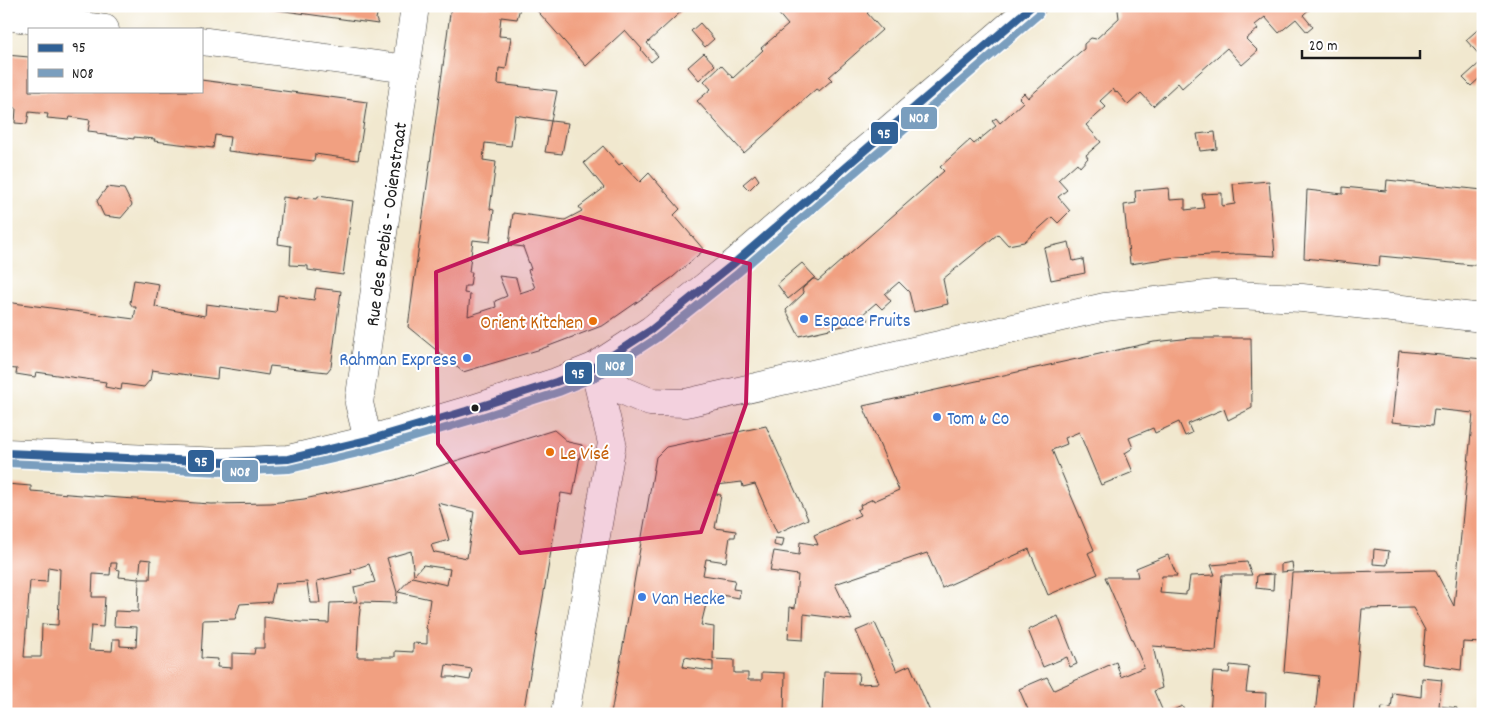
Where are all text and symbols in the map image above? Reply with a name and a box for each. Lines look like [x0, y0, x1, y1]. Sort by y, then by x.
legend [28, 28, 202, 92]
scale bar [1302, 28, 1419, 60]
text: 20 m [1309, 36, 1337, 58]
text: 95 [72, 38, 86, 60]
text: N08 [72, 64, 94, 86]
line badge: N08 [900, 106, 938, 130]
text: N08 [909, 109, 929, 129]
street label: Rue des Brebis - Ooienstraat [361, 121, 416, 328]
line badge: 95 [870, 121, 899, 145]
text: 95 [878, 125, 891, 145]
place label: Espace Fruits [814, 309, 911, 336]
place label: Orient Kitchen [480, 311, 583, 338]
marker: Espace Fruits [798, 313, 810, 325]
marker: Orient Kitchen [587, 315, 599, 327]
place label: Rahman Express [339, 348, 457, 375]
marker: Rahman Express [461, 352, 473, 364]
line badge: N08 [596, 353, 634, 377]
text: N08 [605, 357, 625, 377]
line badge: 95 [564, 361, 593, 385]
text: 95 [572, 365, 585, 385]
unlabelled marker [470, 403, 480, 413]
place label: Tom & Co [947, 407, 1009, 434]
marker: Tom & Co [931, 411, 943, 423]
place label: Le Visé [560, 442, 609, 469]
marker: Le Visé [544, 446, 556, 458]
line badge: 95 [187, 449, 215, 473]
text: 95 [195, 453, 208, 473]
line badge: N08 [221, 459, 259, 483]
text: N08 [230, 463, 250, 483]
place label: Van Hecke [652, 587, 725, 614]
marker: Van Hecke [636, 591, 648, 603]

